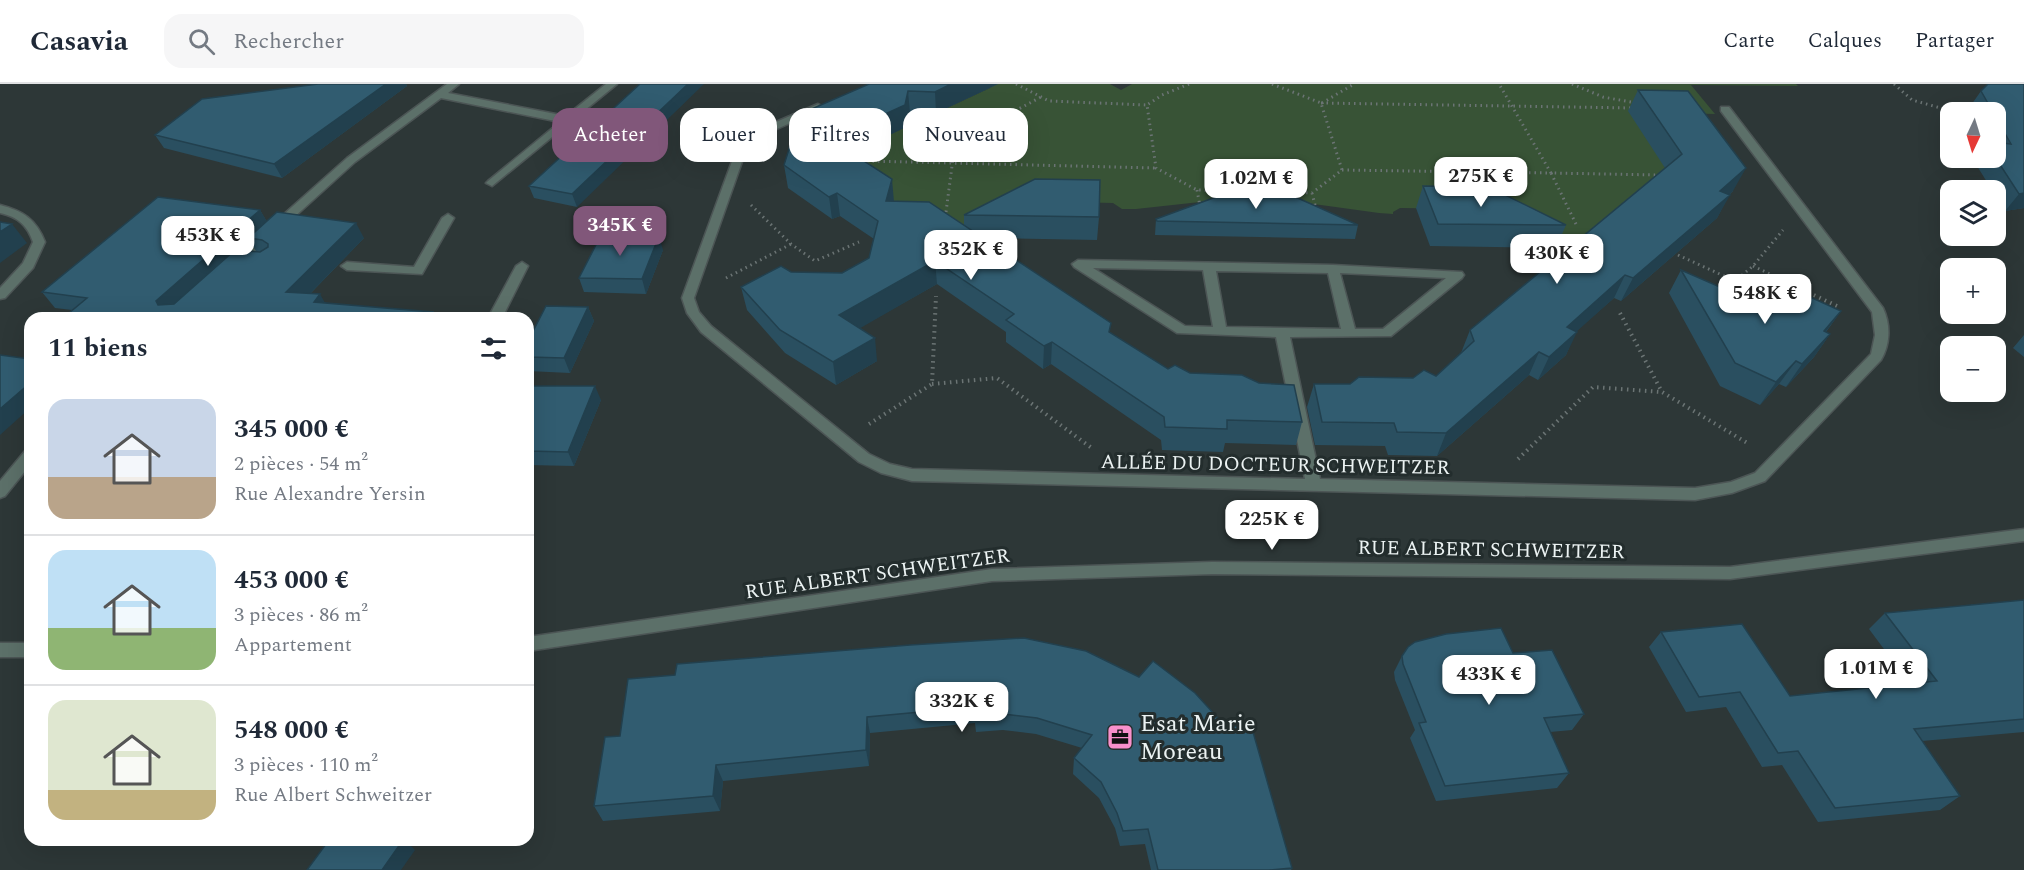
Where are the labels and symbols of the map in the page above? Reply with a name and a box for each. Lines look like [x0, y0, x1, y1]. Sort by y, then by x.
north arrow [1940, 102, 2006, 168]
pin: 275K € [1432, 157, 1530, 208]
pin: 1.02M € [1201, 159, 1311, 210]
pin: 345K € [571, 206, 669, 257]
pin: 453K € [159, 216, 257, 267]
pin: 352K € [922, 230, 1020, 281]
pin: 430K € [1508, 234, 1606, 285]
pin: 548K € [1716, 274, 1814, 325]
street label: ALLÉE DU DOCTEUR SCHWEITZER [1100, 447, 1450, 483]
pin: 225K € [1223, 500, 1321, 551]
street label: RUE ALBERT SCHWEITZER [1357, 533, 1625, 567]
street label: RUE ALBERT SCHWEITZER [743, 540, 1012, 607]
pin: 1.01M € [1821, 649, 1931, 700]
pin: 433K € [1440, 655, 1538, 706]
pin: 332K € [913, 682, 1011, 733]
place label: Esat Marie Moreau [1140, 706, 1256, 770]
office icon: Esat Marie Moreau [1105, 722, 1135, 752]

